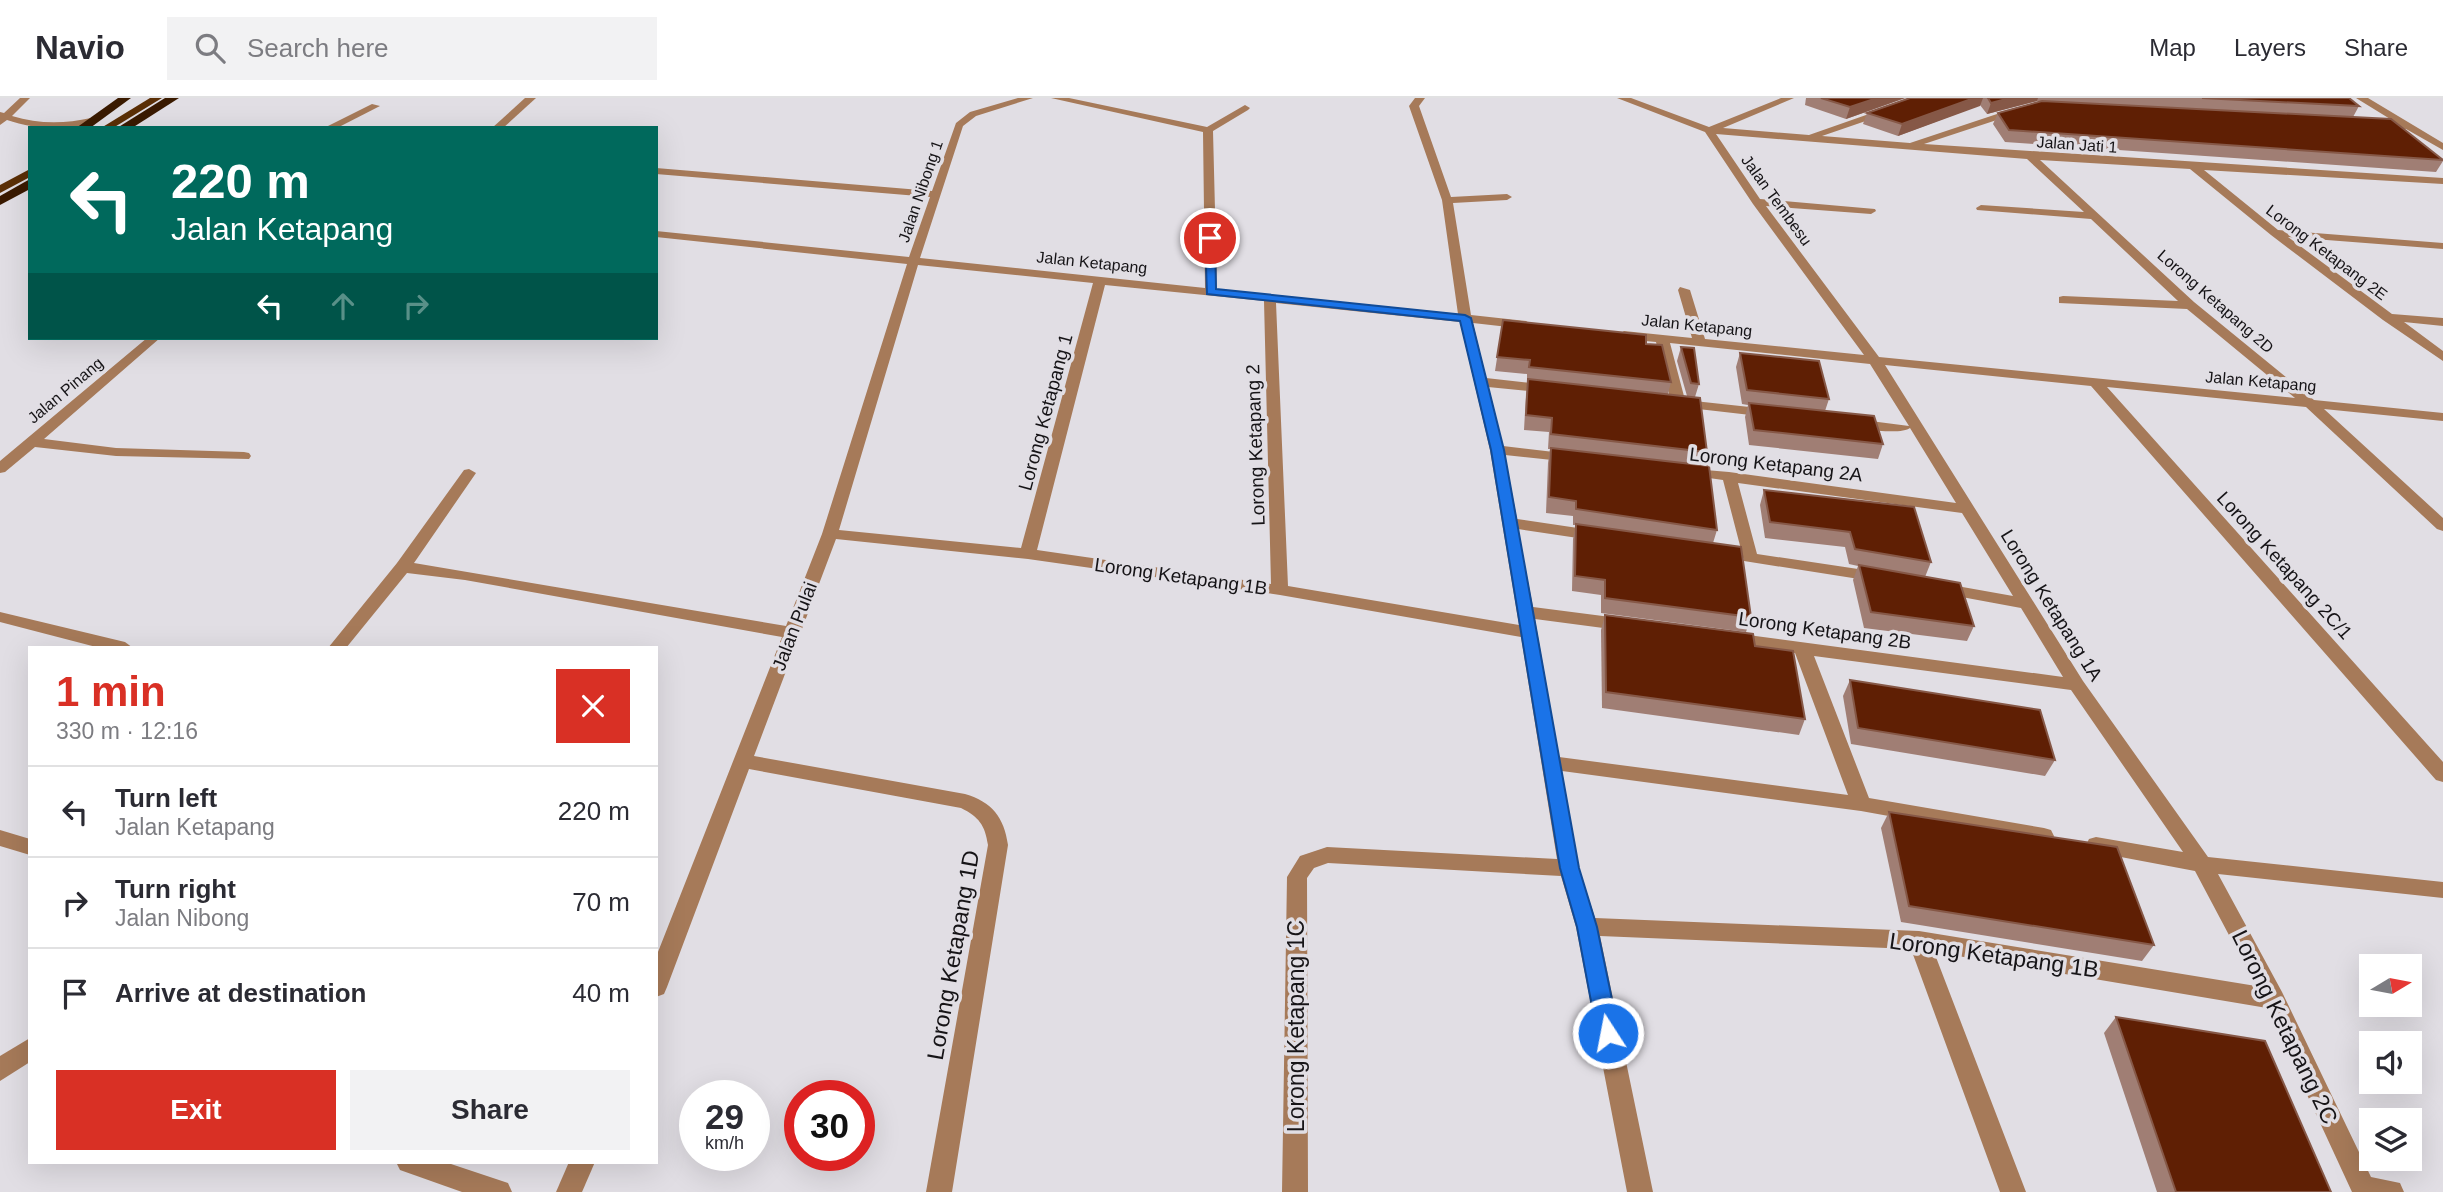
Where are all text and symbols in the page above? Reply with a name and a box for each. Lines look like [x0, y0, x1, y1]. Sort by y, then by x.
search box [167, 17, 657, 80]
text: Navio [35, 29, 125, 66]
icon: search [191, 29, 229, 67]
text: Search here [247, 33, 389, 63]
text: Map [2149, 34, 2196, 61]
text: Layers [2234, 34, 2306, 61]
text: Share [2344, 34, 2408, 61]
street label: Jalan Jati 1 [2036, 133, 2118, 156]
street label: Jalan Nibong 1 [895, 138, 946, 244]
street label: Jalan Tembesu [1738, 152, 1815, 249]
icon: left [56, 154, 147, 245]
text: 220 m [171, 154, 310, 208]
street label: Lorong Ketapang 2E [2263, 201, 2390, 303]
pin [1180, 208, 1240, 268]
text: Jalan Ketapang [171, 211, 393, 247]
icon: arrive [1191, 219, 1229, 257]
street label: Lorong Ketapang 2D [2154, 247, 2277, 356]
street label: Jalan Ketapang [1036, 248, 1148, 277]
icon: left [251, 287, 289, 325]
icon: ahead [324, 287, 362, 325]
icon: right [397, 287, 435, 325]
street label: Jalan Ketapang [1641, 311, 1753, 340]
street label: Lorong Ketapang 1 [1014, 331, 1077, 493]
street label: Jalan Pinang [24, 354, 106, 427]
street label: Lorong Ketapang 2 [1242, 364, 1269, 526]
street label: Jalan Ketapang [2205, 368, 2317, 395]
street label: Lorong Ketapang 2A [1688, 443, 1864, 486]
street label: Lorong Ketapang 2C/1 [2213, 487, 2356, 643]
street label: Lorong Ketapang 1A [1996, 526, 2107, 685]
street label: Lorong Ketapang 1B [1093, 554, 1269, 599]
street label: Jalan Pulai [768, 579, 821, 673]
street label: Lorong Ketapang 2B [1737, 608, 1913, 653]
text: 1 min [56, 668, 166, 715]
button: close [556, 669, 630, 743]
text: 330 m · 12:16 [56, 718, 198, 744]
text: Turn left [115, 783, 217, 813]
icon: left [56, 793, 94, 831]
text: 220 m [558, 796, 630, 826]
text: Jalan Ketapang [115, 814, 275, 840]
street label: Lorong Ketapang 1D [922, 848, 984, 1062]
text: Turn right [115, 874, 236, 904]
icon: right [56, 884, 94, 922]
text: 70 m [572, 887, 630, 917]
text: Jalan Nibong [115, 905, 249, 931]
street label: Lorong Ketapang 1C [1283, 920, 1309, 1132]
street label: Lorong Ketapang 2C [2227, 926, 2343, 1128]
street label: Lorong Ketapang 1B [1888, 927, 2100, 983]
north arrow [2359, 954, 2422, 1017]
map controls [2359, 954, 2422, 1171]
icon: arrive [56, 975, 94, 1013]
text: Arrive at destination [115, 978, 366, 1008]
text: 40 m [572, 978, 630, 1008]
position arrow [1571, 996, 1645, 1070]
button: sound [2359, 1031, 2422, 1094]
button: Exit [56, 1070, 336, 1150]
button: Share [350, 1070, 630, 1150]
speed limit sign: 30 [784, 1080, 875, 1171]
text: 29 [705, 1097, 744, 1136]
button: layers [2359, 1108, 2422, 1171]
text: km/h [705, 1133, 744, 1153]

